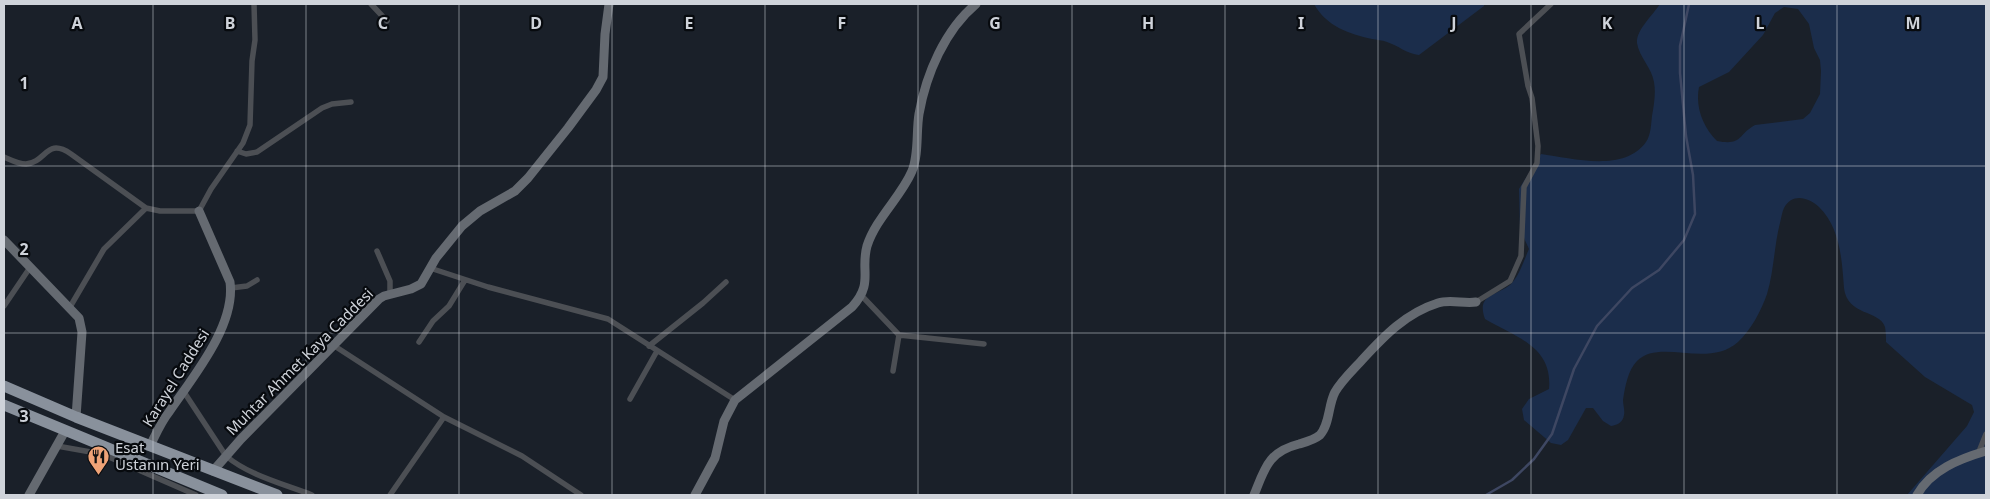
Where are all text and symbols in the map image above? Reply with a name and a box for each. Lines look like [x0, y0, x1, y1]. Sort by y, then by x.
text: A [71, 12, 83, 34]
text: B [225, 12, 235, 34]
text: C [378, 12, 388, 34]
text: D [530, 12, 542, 34]
text: E [685, 12, 694, 34]
text: F [838, 12, 846, 34]
text: G [989, 12, 1001, 34]
text: H [1142, 12, 1154, 34]
text: I [1298, 12, 1304, 34]
text: J [1449, 12, 1457, 34]
text: K [1602, 12, 1613, 34]
text: L [1756, 12, 1765, 34]
text: M [1905, 12, 1921, 34]
text: 1 [19, 72, 29, 94]
text: 2 [19, 238, 29, 260]
street label: Muhtar Ahmet Kaya Caddesi [221, 283, 377, 439]
street label: Karayel Caddesi [137, 325, 213, 430]
text: 3 [19, 405, 29, 427]
place label: Esat Ustanın Yeri [115, 437, 200, 474]
restaurant icon: Esat Ustanın Yeri [87, 445, 111, 476]

